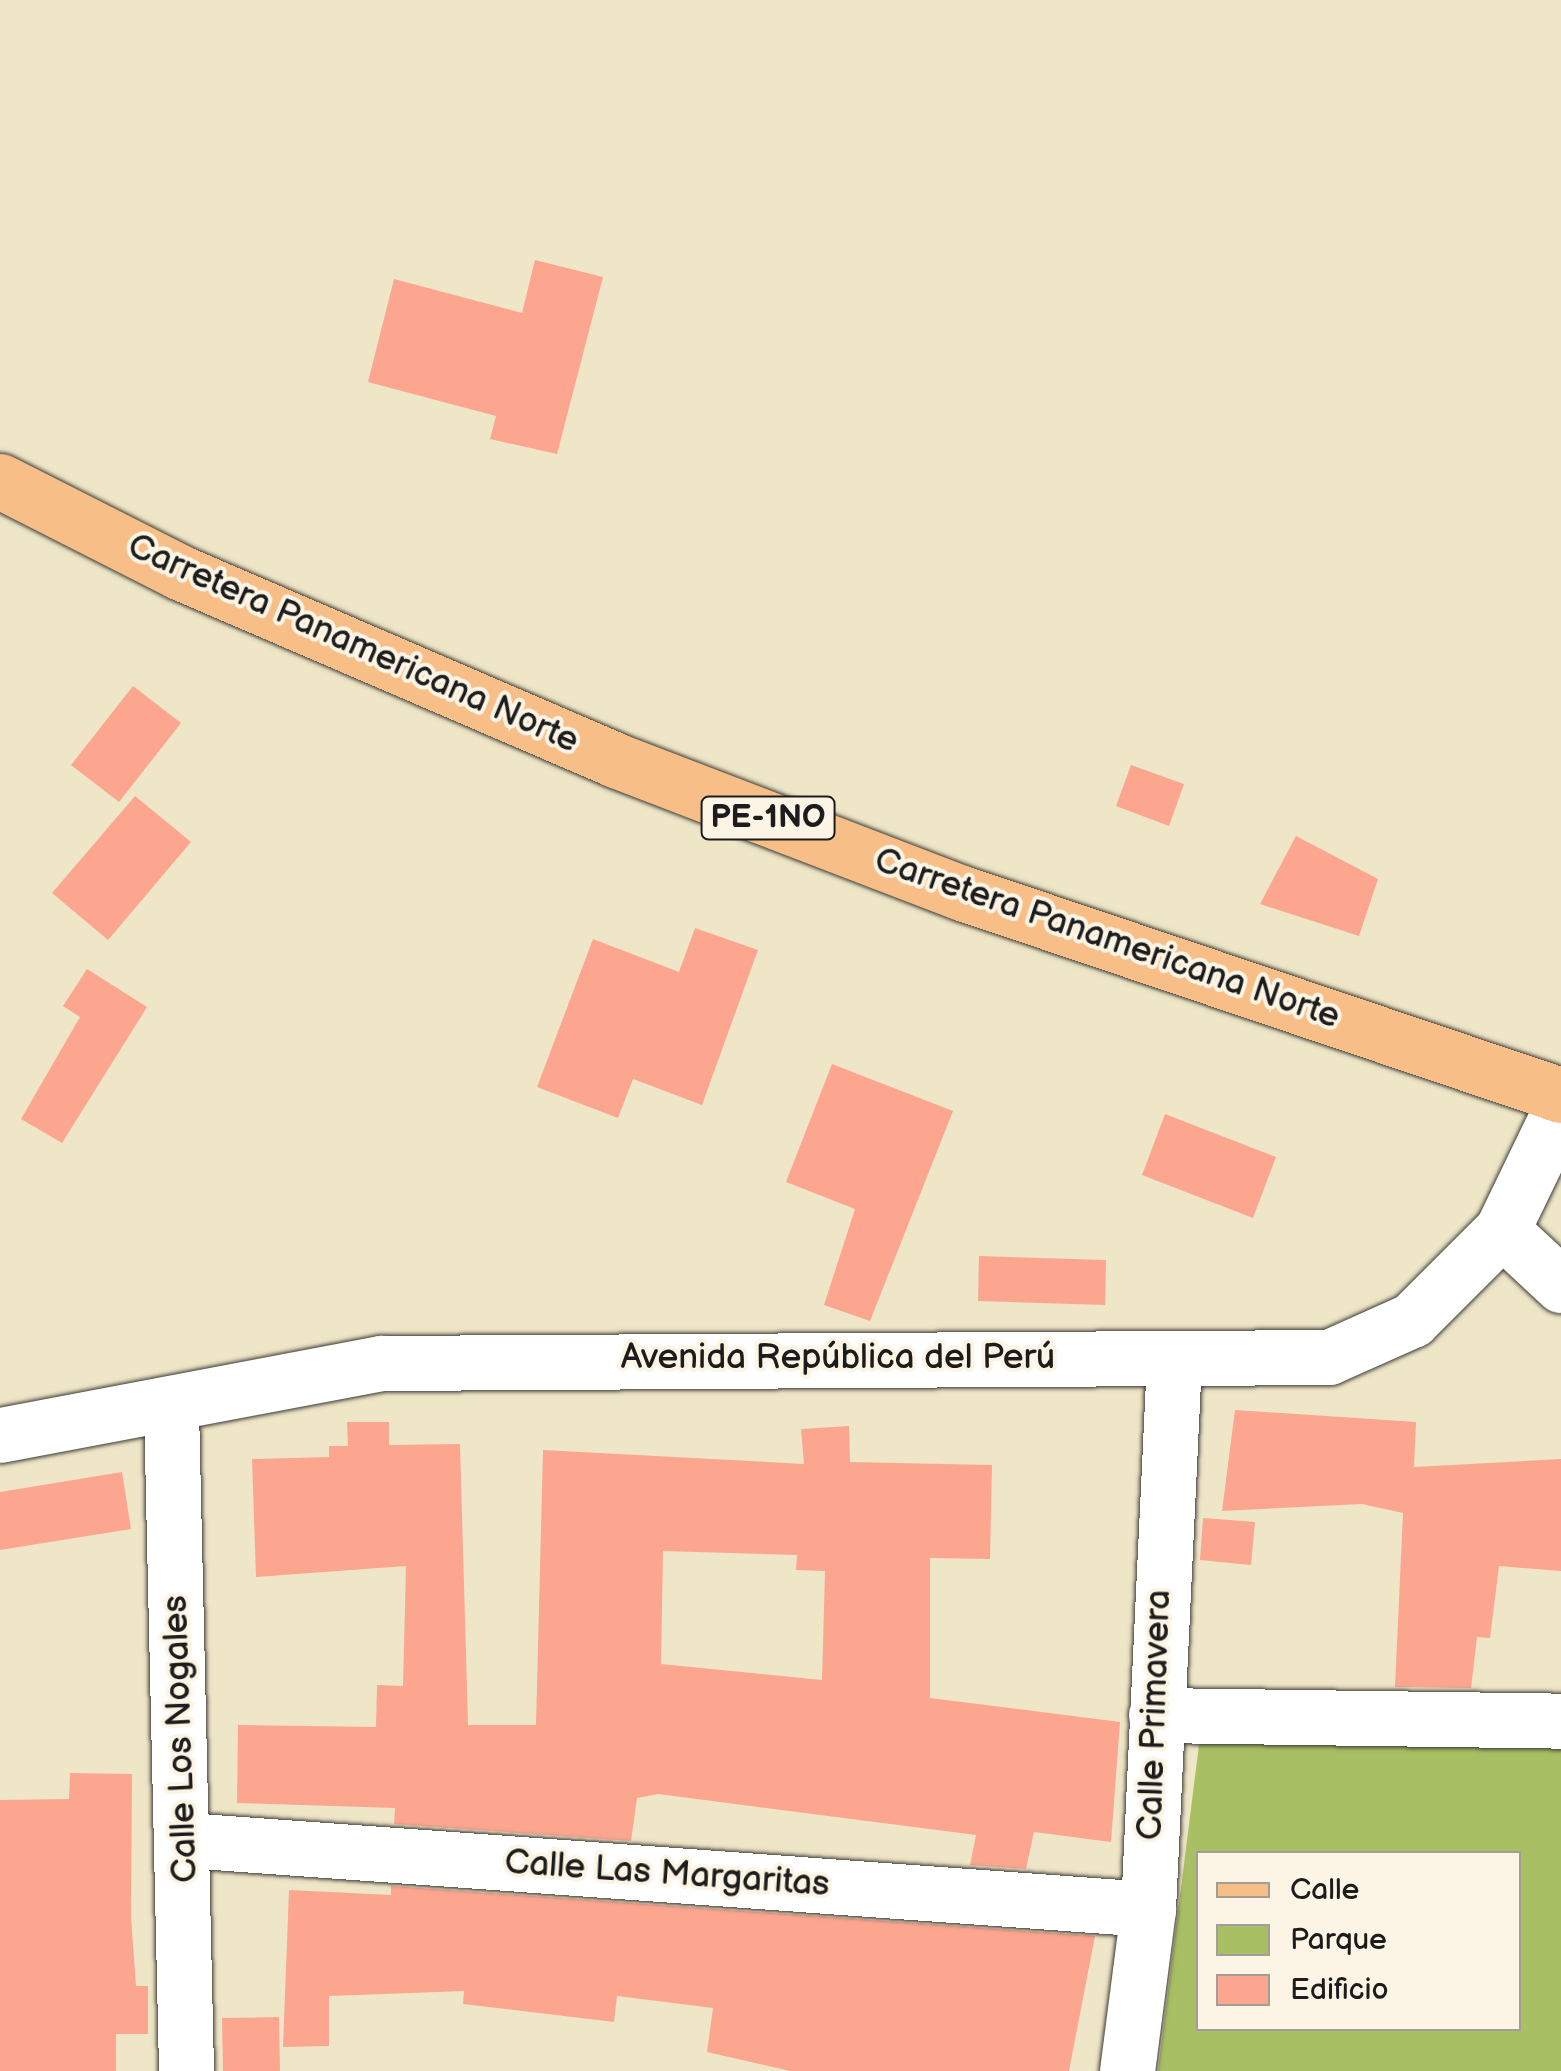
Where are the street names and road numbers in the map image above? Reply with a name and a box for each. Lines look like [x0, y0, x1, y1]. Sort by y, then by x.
street label: Carretera Panamericana Norte [121, 525, 585, 763]
road number: PE-1NO [700, 791, 836, 845]
street label: Carretera Panamericana Norte [869, 839, 1345, 1039]
street label: Avenida República del Perú [621, 1337, 1055, 1379]
street label: Calle Primavera [1130, 1589, 1180, 1841]
street label: Calle Los Nogales [155, 1594, 207, 1884]
street label: Calle Las Margaritas [503, 1842, 831, 1906]

